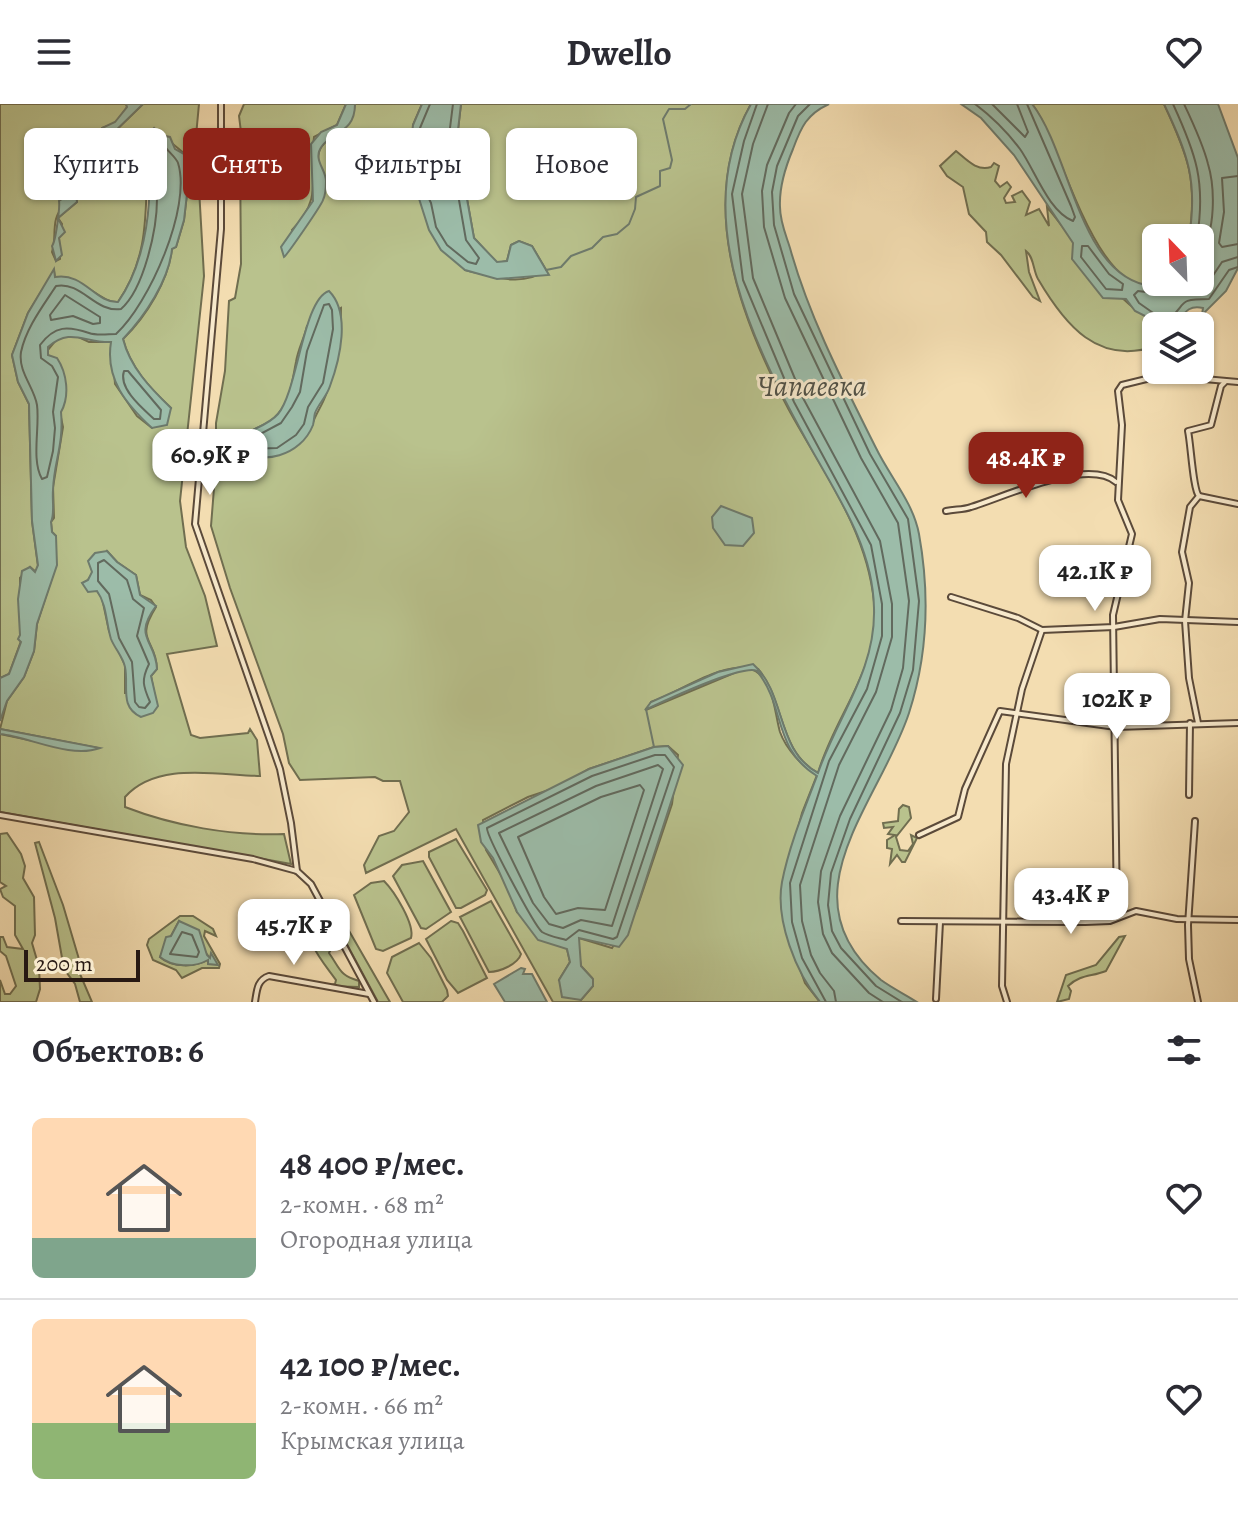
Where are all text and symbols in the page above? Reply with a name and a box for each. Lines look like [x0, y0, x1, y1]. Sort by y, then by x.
text: Dwello [566, 28, 672, 77]
icon: menu [32, 30, 76, 74]
icon: heart [1162, 30, 1206, 74]
chip: Купить [24, 128, 167, 200]
chip: Снять [183, 128, 310, 200]
chip: Фильтры [326, 128, 490, 200]
chip: Новое [506, 128, 637, 200]
north arrow [1142, 224, 1214, 296]
map controls [1142, 224, 1214, 384]
button: layers [1142, 312, 1214, 384]
water label: Чапаевка [757, 366, 867, 406]
pin: 60.9K ₽ [136, 429, 284, 497]
pin: 48.4K ₽ [952, 432, 1100, 500]
text: 60.9K ₽ [170, 437, 250, 472]
text: 48.4K ₽ [987, 440, 1065, 475]
pin: 42.1K ₽ [1021, 545, 1169, 613]
text: 42.1K ₽ [1057, 553, 1133, 588]
pin: 102K ₽ [1052, 673, 1182, 741]
text: 102K ₽ [1082, 681, 1152, 716]
pin: 43.4K ₽ [997, 868, 1145, 936]
text: 43.4K ₽ [1032, 876, 1110, 911]
pin: 45.7K ₽ [220, 899, 368, 967]
text: 45.7K ₽ [256, 907, 332, 942]
scale bar [24, 946, 140, 982]
text: 200 m [36, 949, 93, 979]
text: Объектов: 6 [32, 1027, 204, 1074]
icon: filters [1162, 1028, 1206, 1072]
text: 48 400 ₽/мес. [280, 1140, 465, 1187]
icon: home [96, 1150, 192, 1246]
icon: heart [1162, 1176, 1206, 1220]
text: 2-комн. · 68 m² [280, 1187, 444, 1222]
text: Огородная улица [280, 1222, 473, 1257]
text: 42 100 ₽/мес. [280, 1341, 461, 1388]
icon: home [96, 1351, 192, 1447]
icon: heart [1162, 1377, 1206, 1421]
text: 2-комн. · 66 m² [280, 1388, 443, 1423]
text: Крымская улица [280, 1423, 465, 1458]

